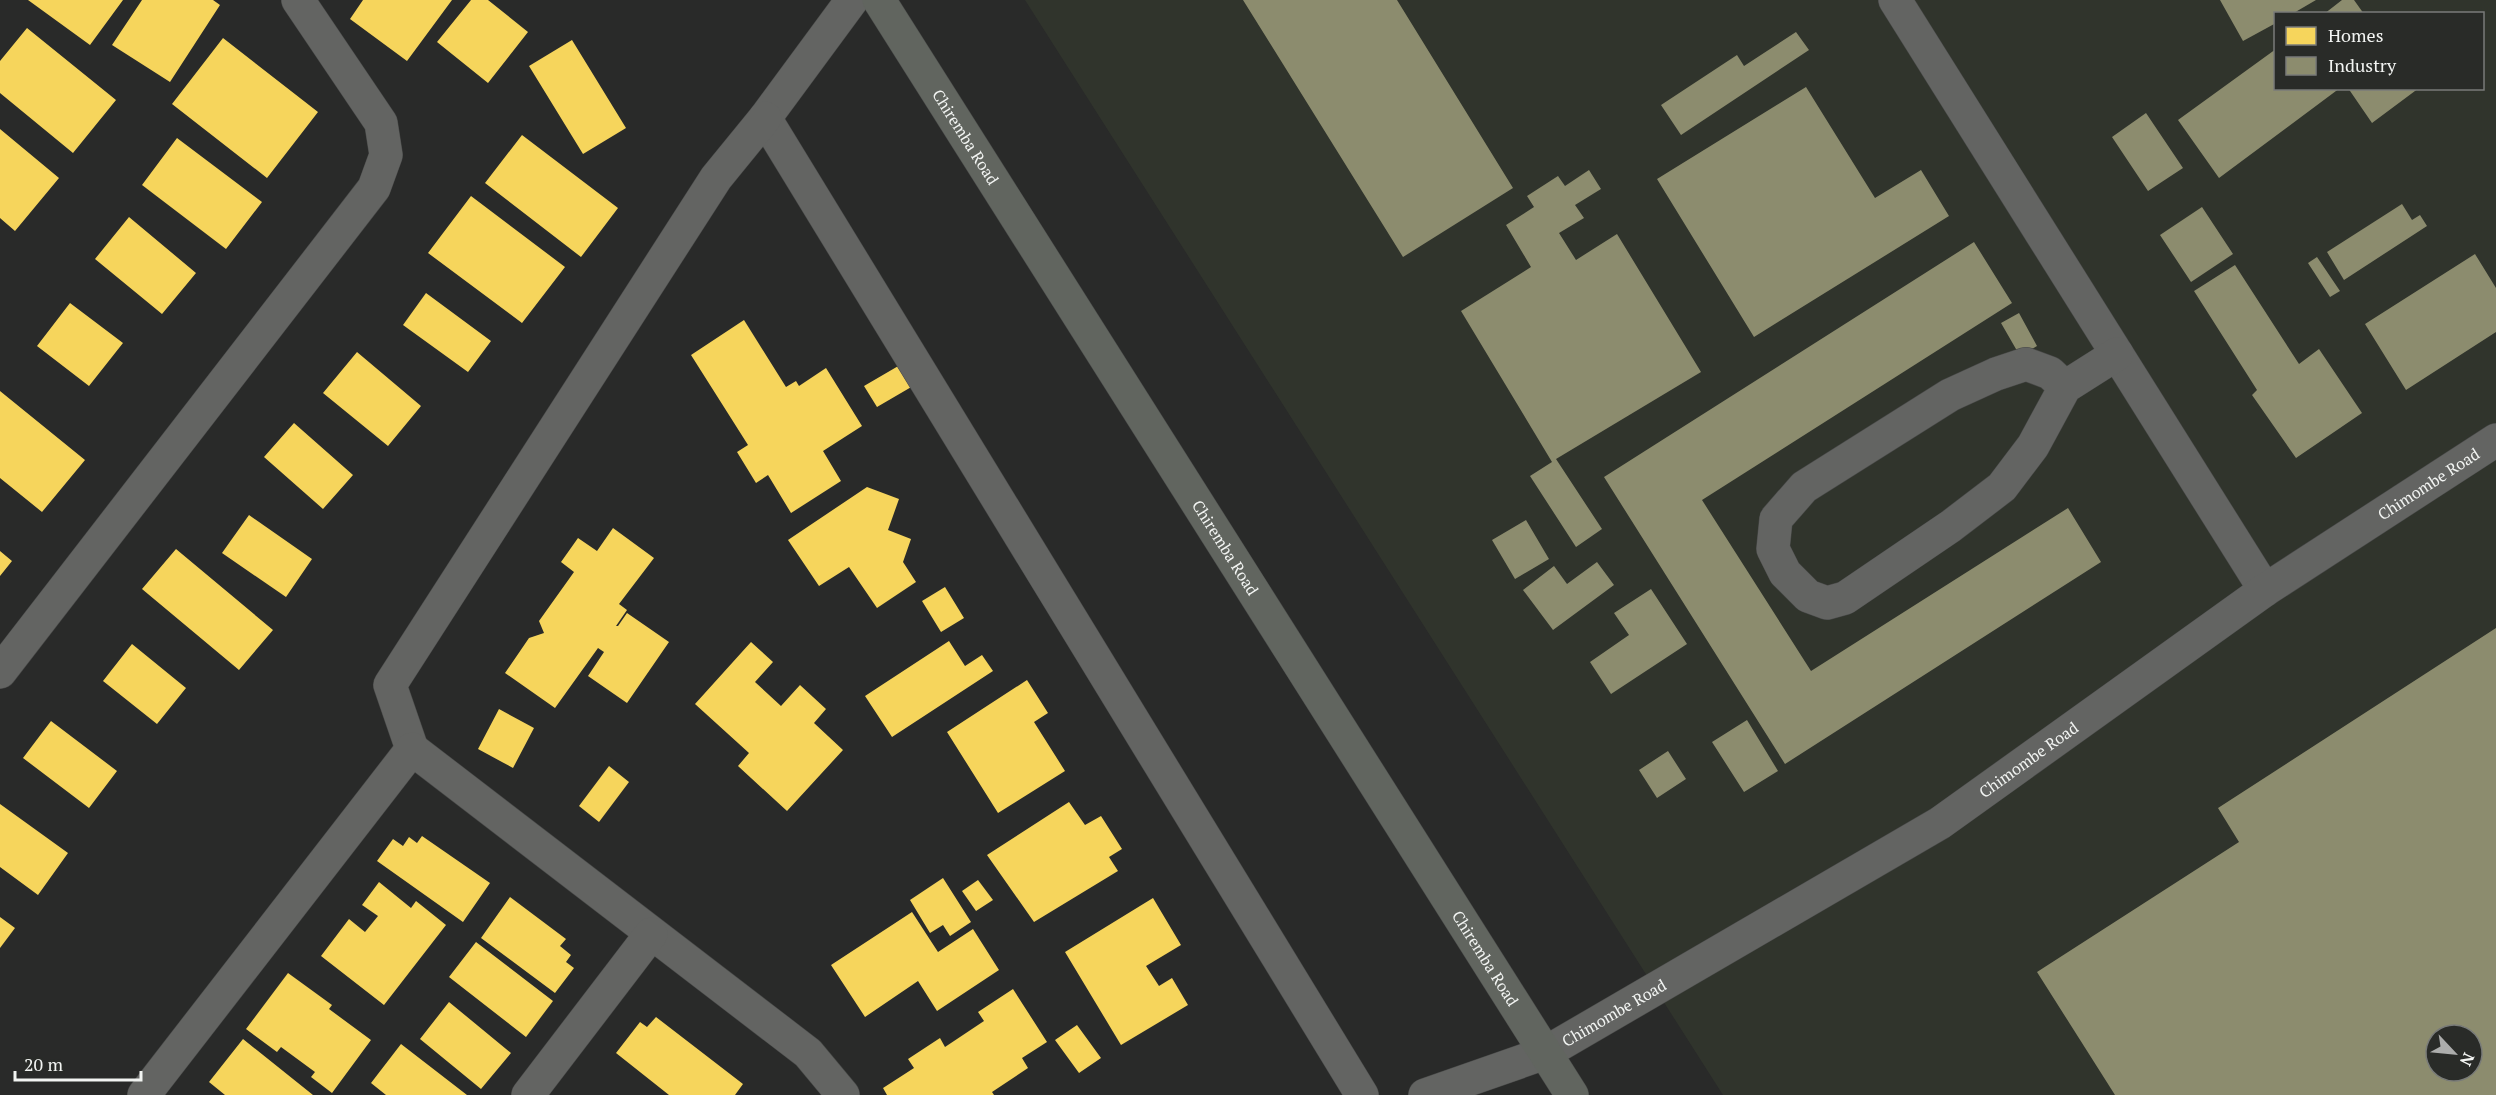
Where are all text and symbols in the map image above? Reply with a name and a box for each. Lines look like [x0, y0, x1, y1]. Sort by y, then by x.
legend [2274, 12, 2484, 90]
text: Homes [2328, 23, 2383, 47]
text: Industry [2328, 53, 2397, 77]
street label: Chiremba Road [927, 85, 1004, 189]
street label: Chimombe Road [2373, 443, 2484, 525]
street label: Chiremba Road [1187, 496, 1264, 600]
street label: Chimombe Road [1974, 716, 2083, 803]
street label: Chiremba Road [1447, 906, 1524, 1010]
street label: Chimombe Road [1558, 974, 1670, 1052]
north arrow [2424, 1023, 2484, 1083]
scale bar [15, 1044, 141, 1082]
text: N [2455, 1049, 2480, 1070]
text: 20 m [24, 1052, 64, 1076]

